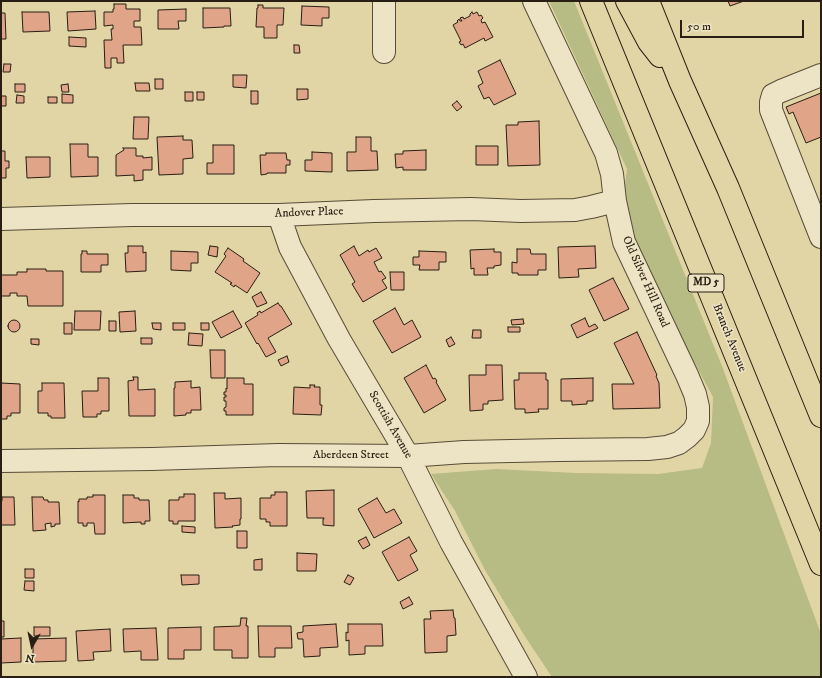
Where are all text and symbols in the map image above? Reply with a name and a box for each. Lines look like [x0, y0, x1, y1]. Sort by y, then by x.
scale bar [682, 12, 806, 38]
text: 50 m [687, 19, 711, 34]
street label: Andover Place [274, 205, 344, 221]
street label: Old Silver Hill Road [618, 234, 672, 330]
road number: MD 5 [688, 274, 724, 292]
street label: Branch Avenue [709, 302, 749, 374]
street label: Scottish Avenue [365, 389, 415, 461]
street label: Aberdeen Street [313, 449, 389, 463]
north arrow [12, 626, 52, 666]
text: N [25, 650, 36, 665]

